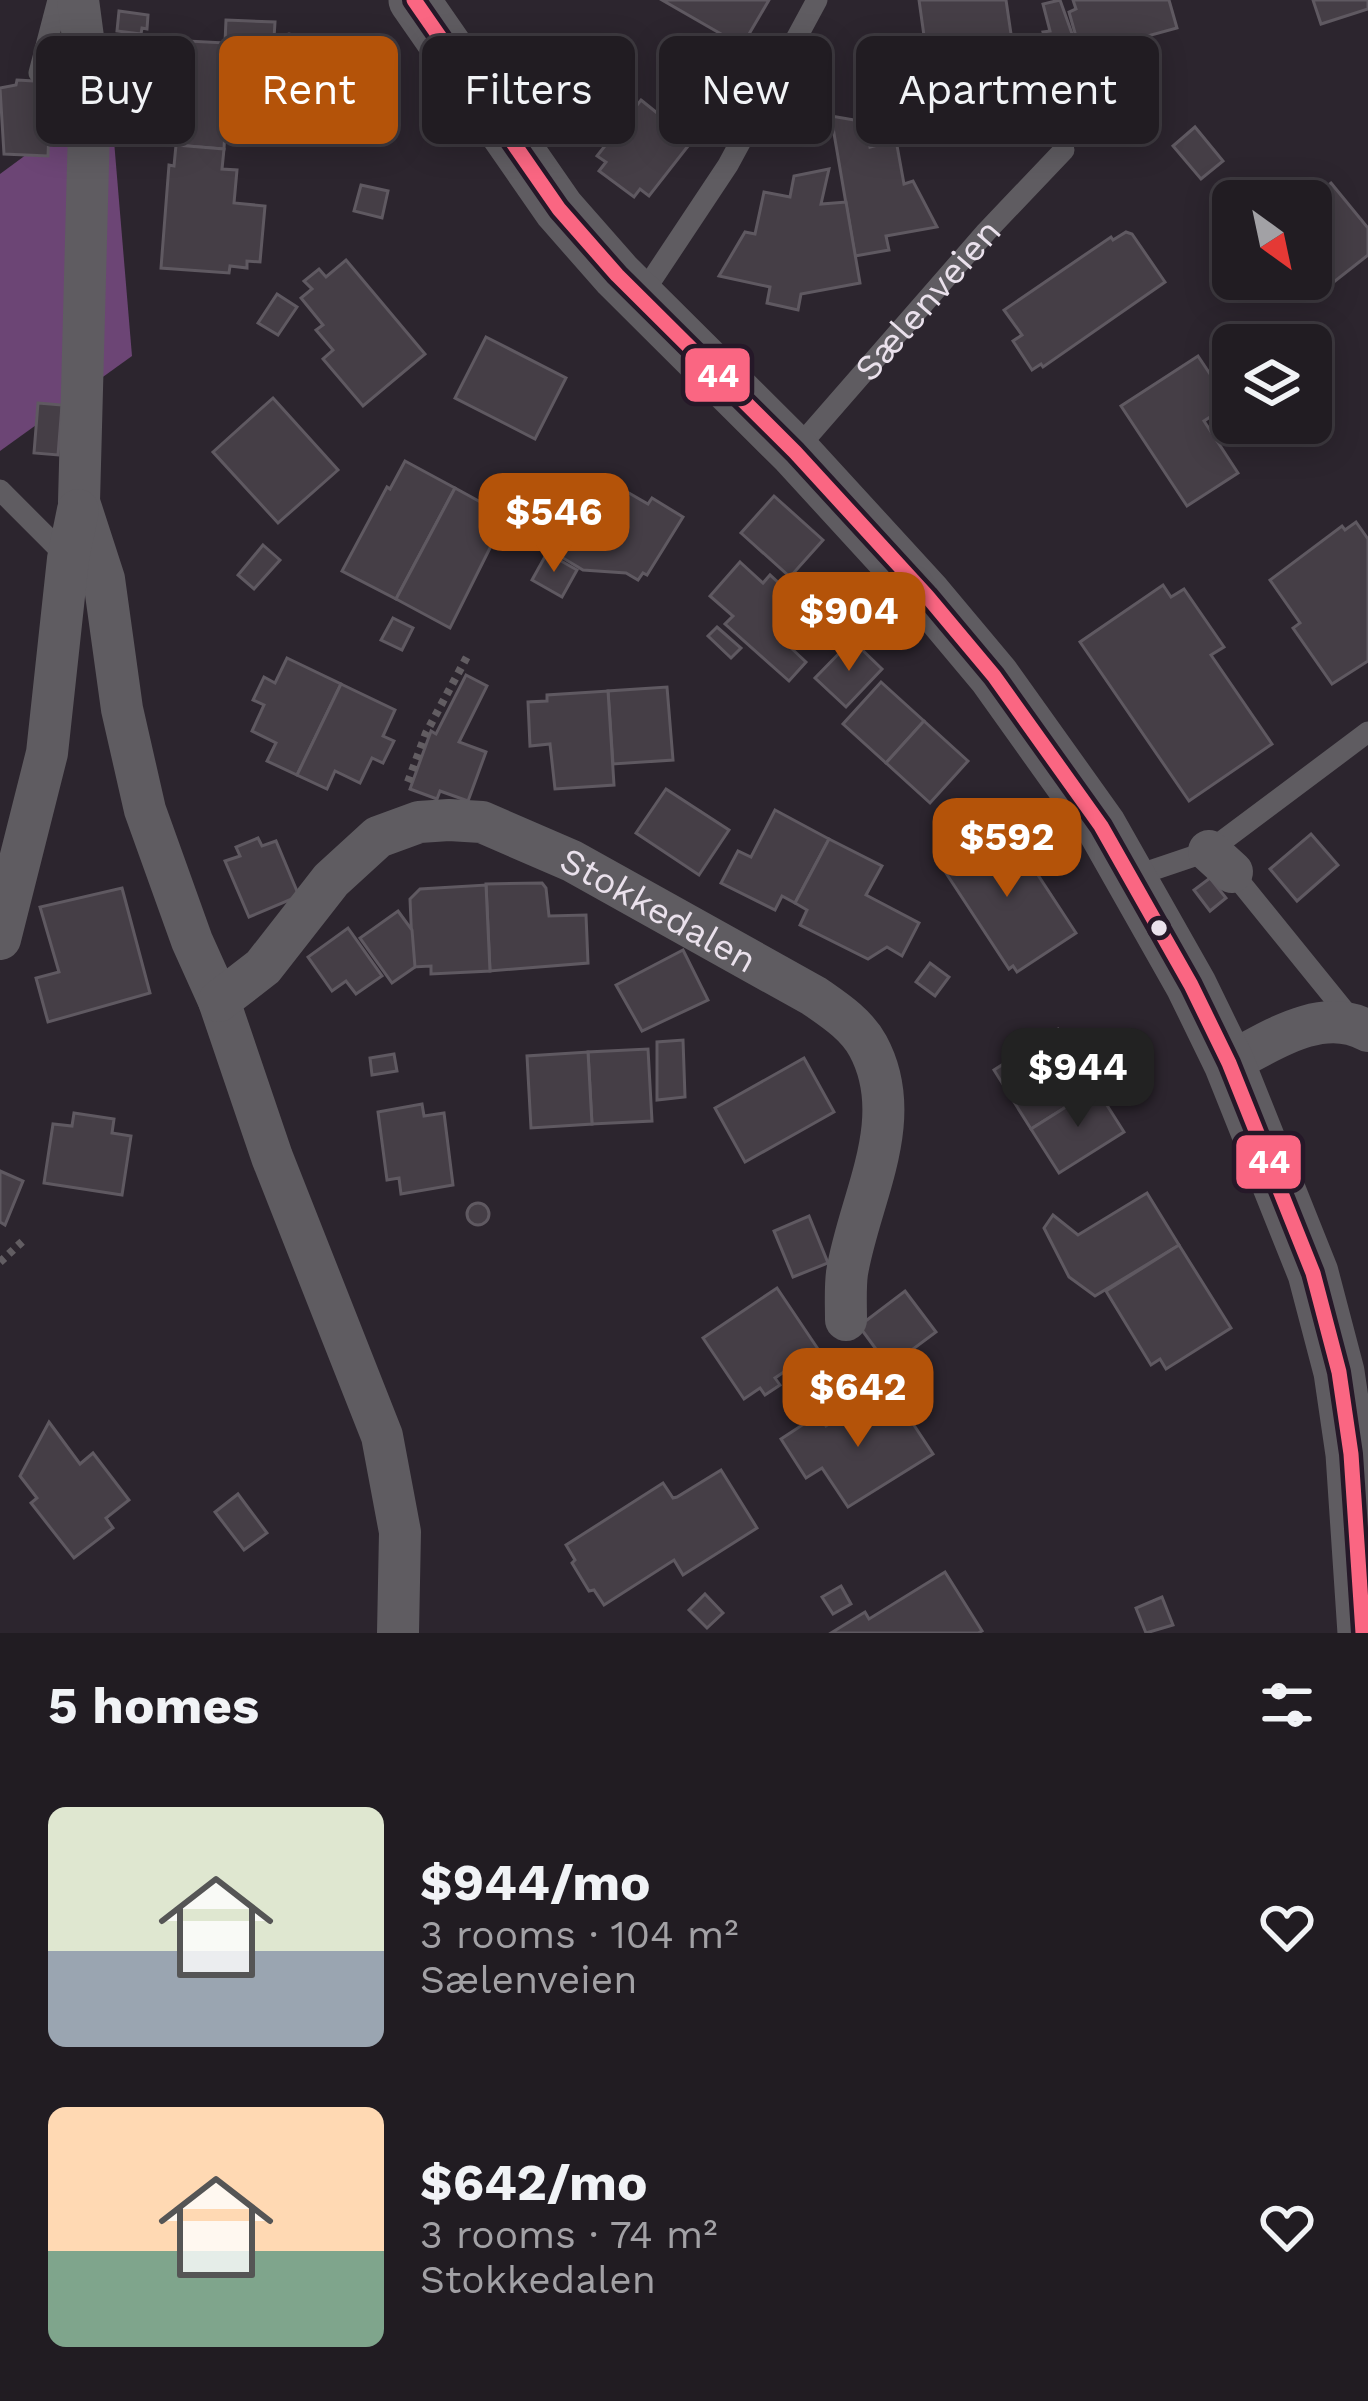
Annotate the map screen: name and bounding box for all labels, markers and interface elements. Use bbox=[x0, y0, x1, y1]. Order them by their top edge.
chip: Buy bbox=[36, 36, 195, 144]
chip: Rent bbox=[219, 36, 398, 144]
chip: Filters bbox=[422, 36, 635, 144]
chip: New bbox=[659, 36, 832, 144]
chip: Apartment bbox=[856, 36, 1159, 144]
north arrow bbox=[1212, 180, 1332, 300]
map controls bbox=[1212, 180, 1332, 444]
street label: Sælenveien bbox=[846, 211, 1010, 390]
button: layers bbox=[1212, 324, 1332, 444]
line badge: 44 bbox=[683, 346, 752, 404]
text: 44 bbox=[697, 356, 739, 395]
pin: $546 bbox=[483, 473, 625, 575]
text: $546 bbox=[506, 489, 602, 534]
pin: $904 bbox=[778, 572, 920, 674]
text: $904 bbox=[799, 588, 899, 633]
pin: $592 bbox=[936, 798, 1078, 900]
text: $592 bbox=[959, 814, 1055, 859]
street label: Stokkedalen bbox=[553, 839, 764, 982]
unlabelled marker bbox=[1148, 917, 1170, 939]
pin: $944 bbox=[1007, 1028, 1149, 1130]
text: $944 bbox=[1028, 1044, 1128, 1089]
line badge: 44 bbox=[1234, 1133, 1303, 1191]
text: 44 bbox=[1248, 1142, 1290, 1181]
pin: $642 bbox=[787, 1348, 929, 1450]
text: $642 bbox=[810, 1364, 907, 1409]
icon: filters bbox=[1254, 1672, 1320, 1738]
text: 5 homes bbox=[48, 1676, 259, 1735]
text: $944/mo bbox=[420, 1853, 651, 1912]
icon: home bbox=[144, 1855, 288, 1999]
icon: heart bbox=[1254, 1894, 1320, 1960]
text: 3 rooms · 104 m² bbox=[420, 1912, 738, 1957]
text: Sælenveien bbox=[420, 1957, 637, 2002]
text: $642/mo bbox=[420, 2153, 648, 2212]
icon: home bbox=[144, 2155, 288, 2299]
icon: heart bbox=[1254, 2194, 1320, 2260]
text: 3 rooms · 74 m² bbox=[420, 2212, 718, 2257]
text: Stokkedalen bbox=[420, 2257, 656, 2302]

